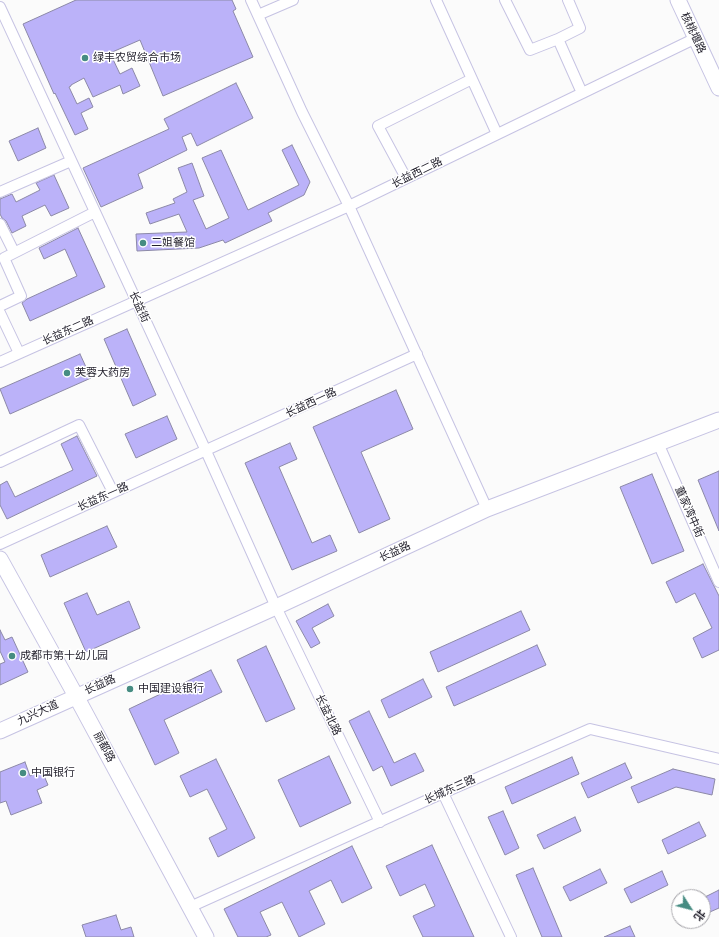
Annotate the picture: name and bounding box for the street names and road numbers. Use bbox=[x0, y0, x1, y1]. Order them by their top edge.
street label: 核桃堰路 bbox=[678, 10, 708, 56]
street label: 长益西二路 bbox=[389, 155, 445, 191]
street label: 长益街 bbox=[126, 289, 152, 325]
street label: 长益东二路 bbox=[40, 314, 96, 348]
street label: 长益西一路 bbox=[283, 385, 339, 421]
street label: 长益东一路 bbox=[75, 480, 131, 514]
street label: 董家湾中街 bbox=[672, 484, 706, 540]
street label: 长益路 bbox=[377, 539, 413, 565]
street label: 长益路 bbox=[82, 672, 118, 698]
street label: 长益北路 bbox=[312, 692, 344, 738]
street label: 九兴大道 bbox=[15, 698, 61, 728]
street label: 丽都路 bbox=[90, 729, 118, 765]
street label: 长城东三路 bbox=[422, 773, 478, 807]

